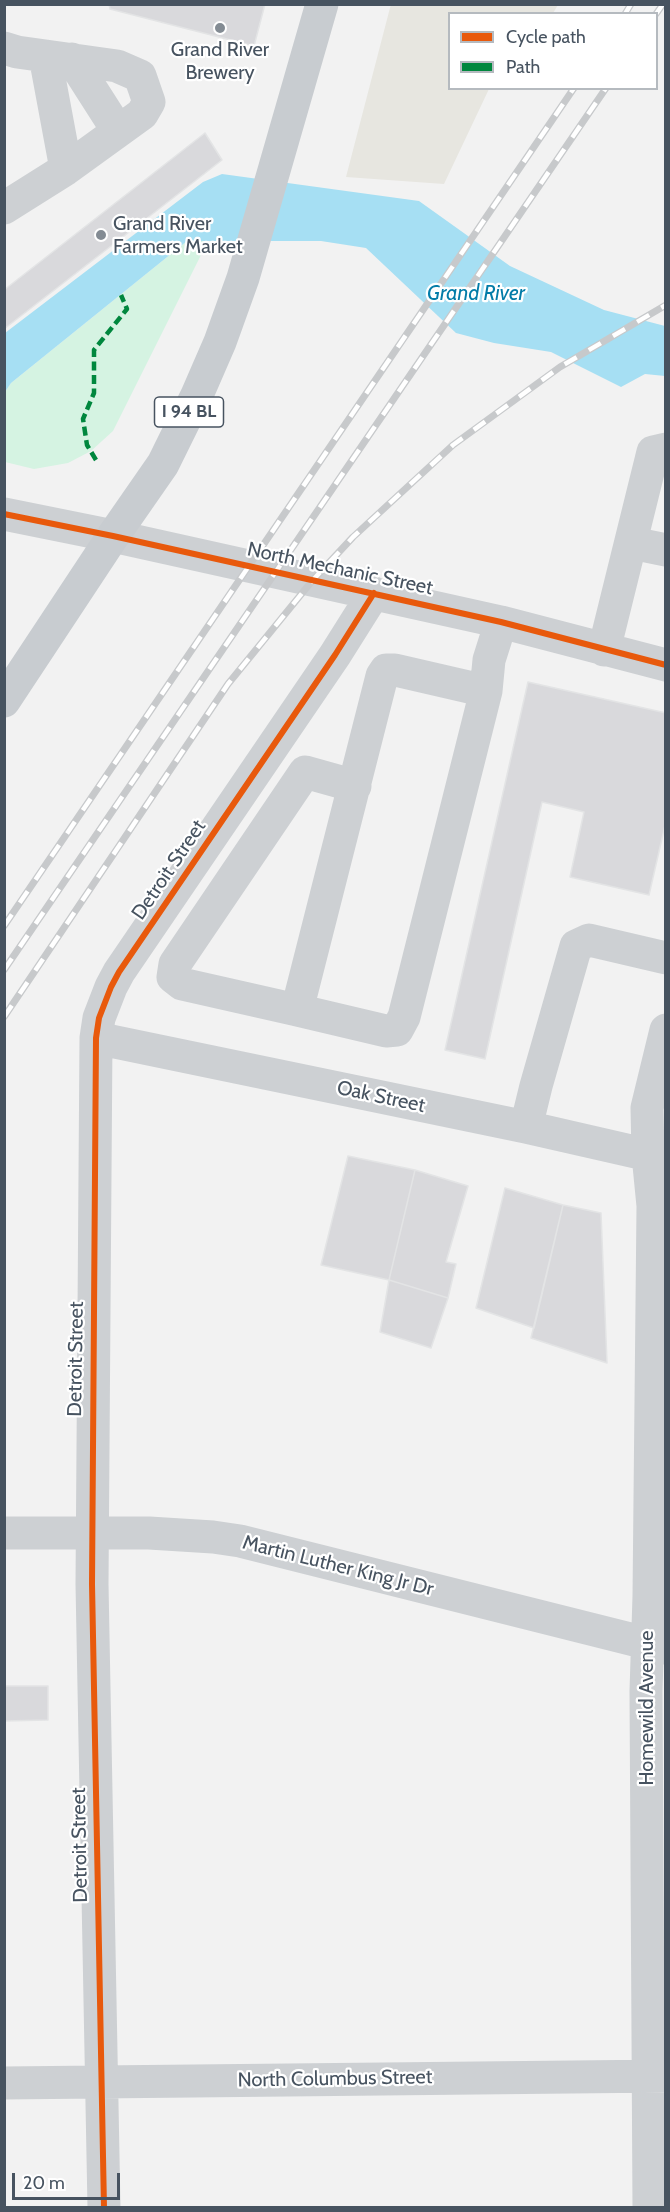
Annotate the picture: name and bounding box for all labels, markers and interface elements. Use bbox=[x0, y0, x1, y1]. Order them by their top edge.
legend bbox=[448, 12, 658, 90]
marker: Grand River Brewery bbox=[213, 21, 227, 35]
text: Cycle path bbox=[506, 26, 586, 48]
place label: Grand River Brewery bbox=[171, 38, 269, 85]
text: Path bbox=[506, 56, 540, 78]
place label: Grand River Farmers Market bbox=[113, 212, 243, 259]
marker: Grand River Farmers Market bbox=[94, 228, 108, 242]
water label: Grand River bbox=[427, 281, 525, 307]
road number: I 94 BL bbox=[154, 397, 224, 427]
street label: North Mechanic Street bbox=[245, 538, 435, 600]
street label: Detroit Street bbox=[127, 815, 211, 925]
street label: Oak Street bbox=[335, 1076, 427, 1118]
street label: Detroit Street bbox=[63, 1301, 89, 1417]
street label: Martin Luther King Jr Dr bbox=[240, 1531, 436, 1601]
street label: Homewild Avenue bbox=[635, 1631, 659, 1785]
street label: Detroit Street bbox=[67, 1787, 93, 1903]
street label: North Columbus Street bbox=[237, 2065, 433, 2093]
scale bar bbox=[15, 2161, 123, 2199]
text: 20 m bbox=[23, 2172, 65, 2194]

